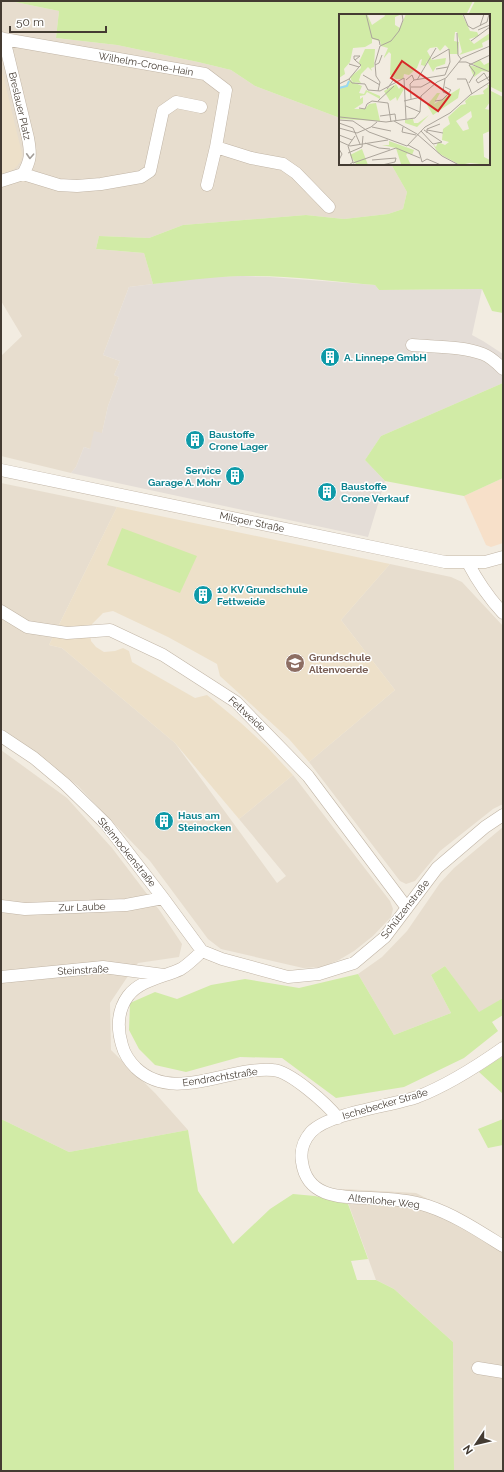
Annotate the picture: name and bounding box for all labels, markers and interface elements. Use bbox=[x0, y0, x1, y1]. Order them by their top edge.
scale bar bbox=[10, 8, 106, 34]
inset map bbox=[339, 14, 490, 165]
text: 50 m bbox=[16, 15, 44, 29]
street label: Wilhelm-Crone-Hain bbox=[98, 50, 194, 78]
street label: Breslauer Platz bbox=[7, 71, 33, 141]
one-way arrow bbox=[25, 153, 34, 159]
building icon: A. Linnepe GmbH bbox=[319, 346, 341, 368]
place label: A. Linnepe GmbH bbox=[344, 352, 427, 363]
building icon: Baustoffe Crone Lager bbox=[184, 429, 206, 451]
place label: Baustoffe Crone Lager bbox=[209, 429, 268, 452]
place label: Service Garage A. Mohr bbox=[148, 465, 221, 488]
building icon: Service Garage A. Mohr bbox=[224, 465, 246, 487]
building icon: Baustoffe Crone Verkauf bbox=[316, 481, 338, 503]
place label: Baustoffe Crone Verkauf bbox=[341, 481, 409, 504]
street label: Milsper Straße bbox=[219, 510, 286, 534]
building icon: 10 KV Grundschule Fettweide bbox=[192, 584, 214, 606]
place label: 10 KV Grundschule Fettweide bbox=[217, 584, 308, 607]
school or university icon: Grundschule Altenvoerde bbox=[284, 652, 306, 674]
place label: Grundschule Altenvoerde bbox=[309, 652, 371, 675]
street label: Fettweide bbox=[226, 694, 268, 734]
building icon: Haus am Steinocken bbox=[153, 810, 175, 832]
place label: Haus am Steinocken bbox=[178, 810, 231, 833]
street label: Steinnockenstraße bbox=[96, 815, 158, 889]
street label: Schützenstraße bbox=[379, 877, 431, 941]
street label: Zur Laube bbox=[58, 901, 106, 913]
street label: Steinstraße bbox=[57, 963, 109, 977]
street label: Eendrachtstraße bbox=[182, 1066, 258, 1088]
street label: Ischebecker Straße bbox=[341, 1087, 429, 1121]
street label: Altenloher Weg bbox=[348, 1192, 420, 1210]
north arrow bbox=[456, 1424, 496, 1464]
text: N bbox=[460, 1442, 476, 1457]

